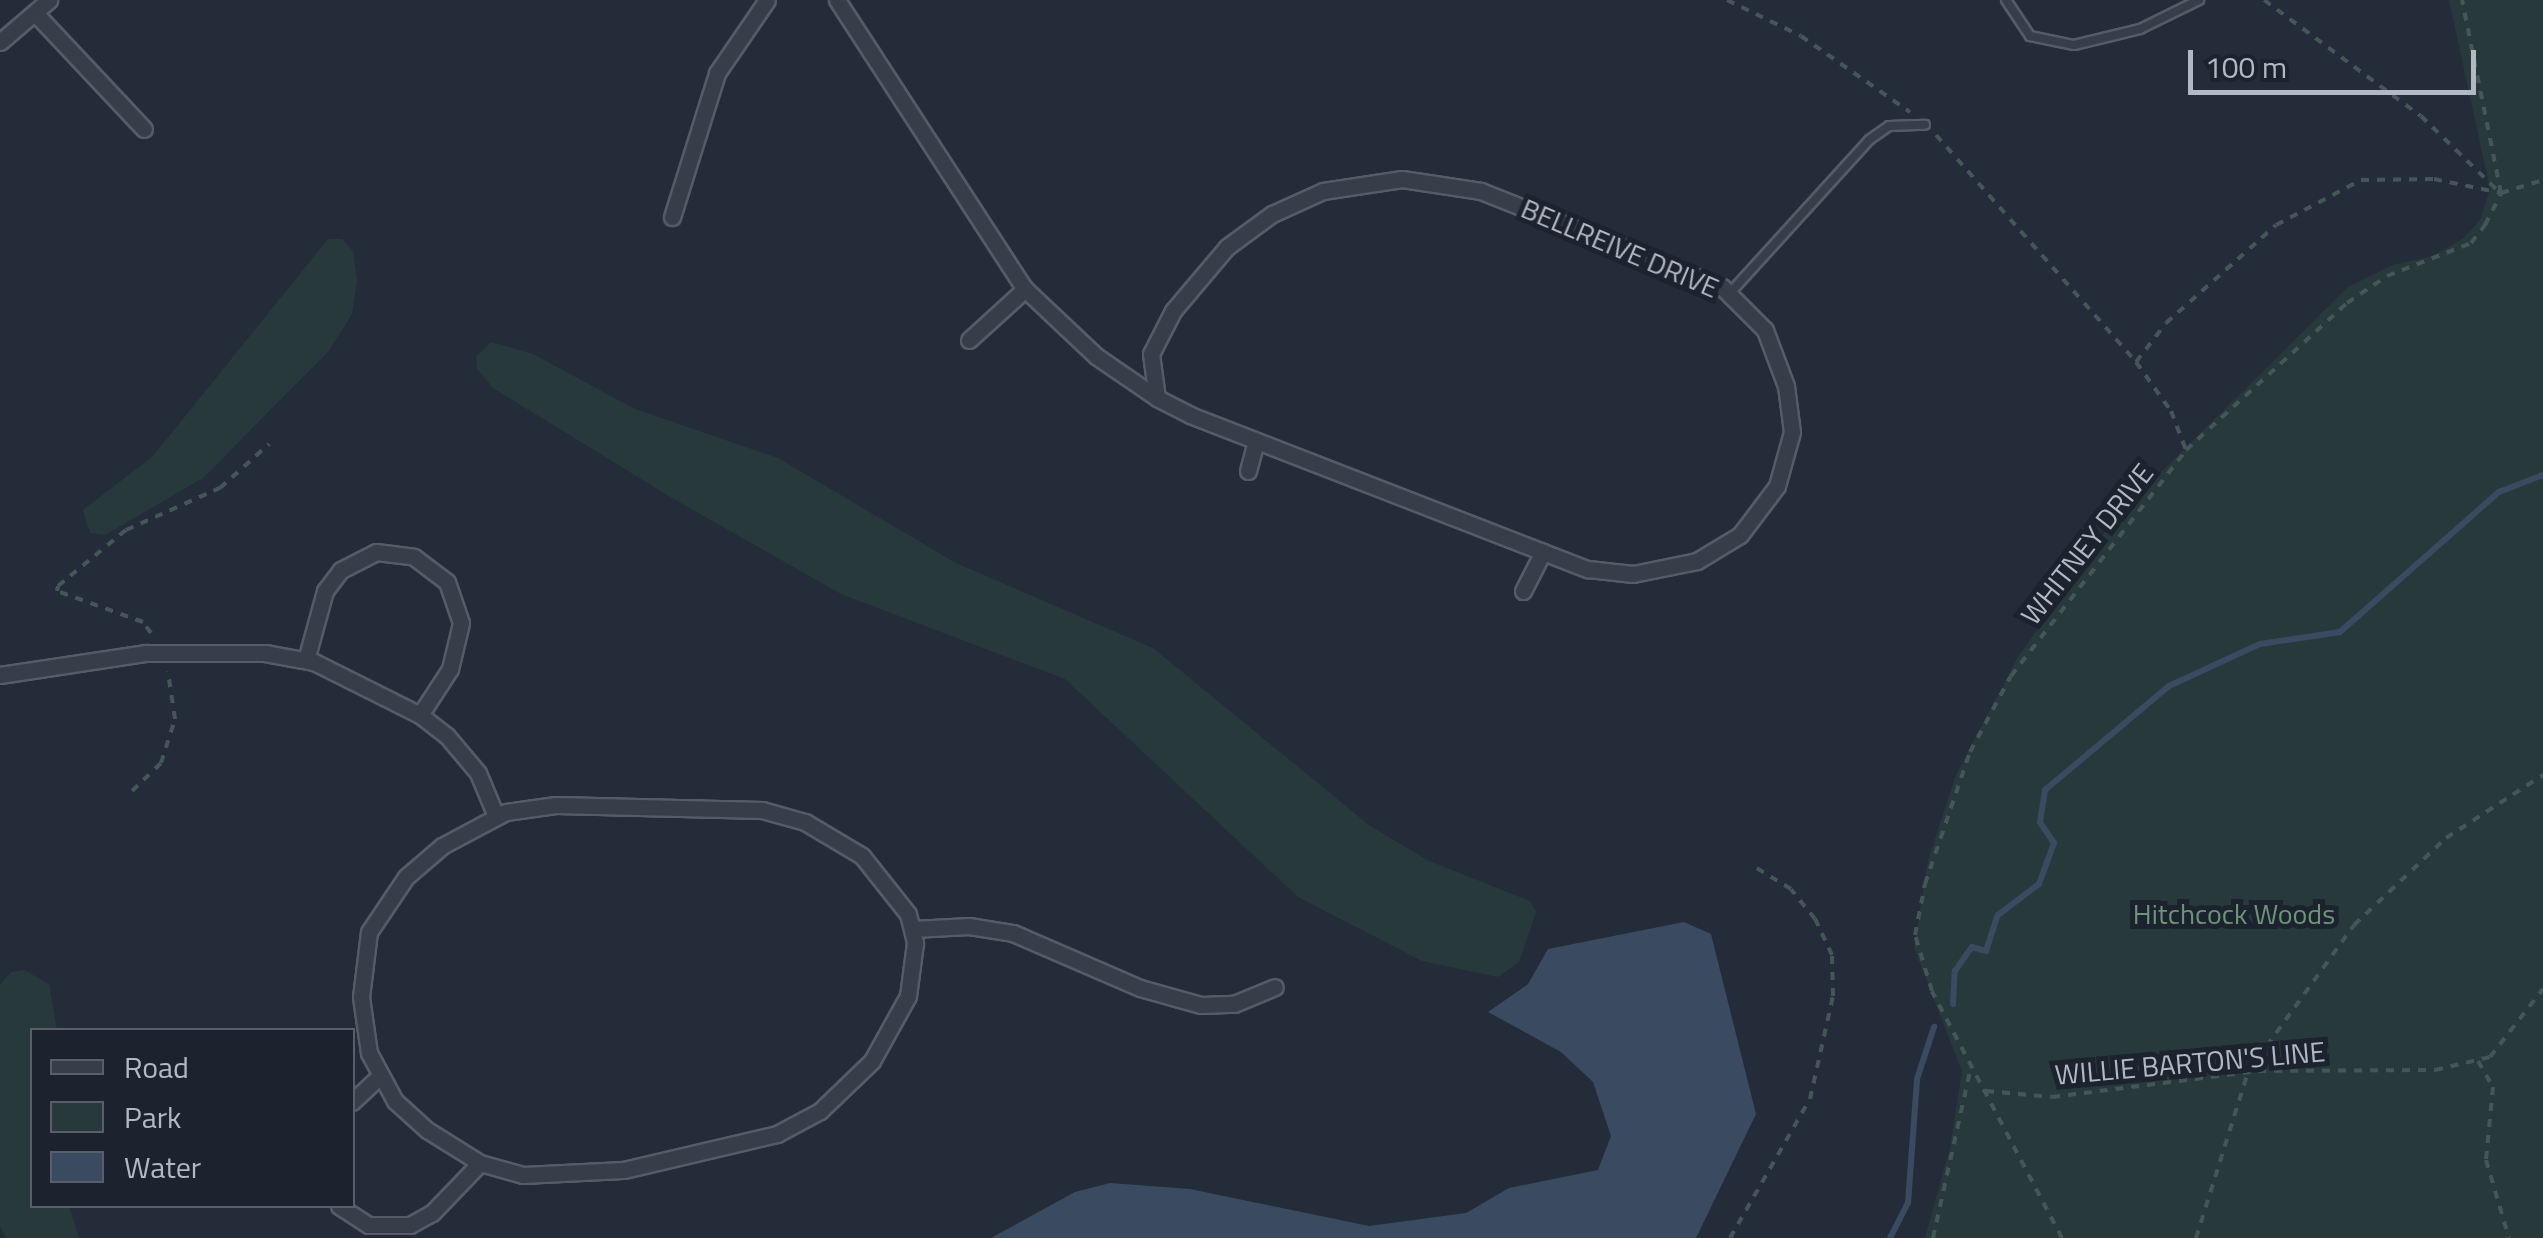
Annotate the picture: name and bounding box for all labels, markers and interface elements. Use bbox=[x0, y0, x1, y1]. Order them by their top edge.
scale bar bbox=[2193, 30, 2480, 92]
text: 100 m bbox=[2205, 44, 2287, 90]
street label: BELLREIVE DRIVE bbox=[1516, 191, 1724, 305]
street label: WHITNEY DRIVE bbox=[2014, 457, 2160, 631]
park label: Hitchcock Woods bbox=[2133, 897, 2335, 931]
legend bbox=[30, 1028, 355, 1208]
street label: WILLIE BARTON'S LINE bbox=[2053, 1034, 2327, 1092]
text: Road bbox=[124, 1044, 189, 1090]
text: Park bbox=[124, 1094, 181, 1140]
text: Water bbox=[124, 1144, 201, 1190]

